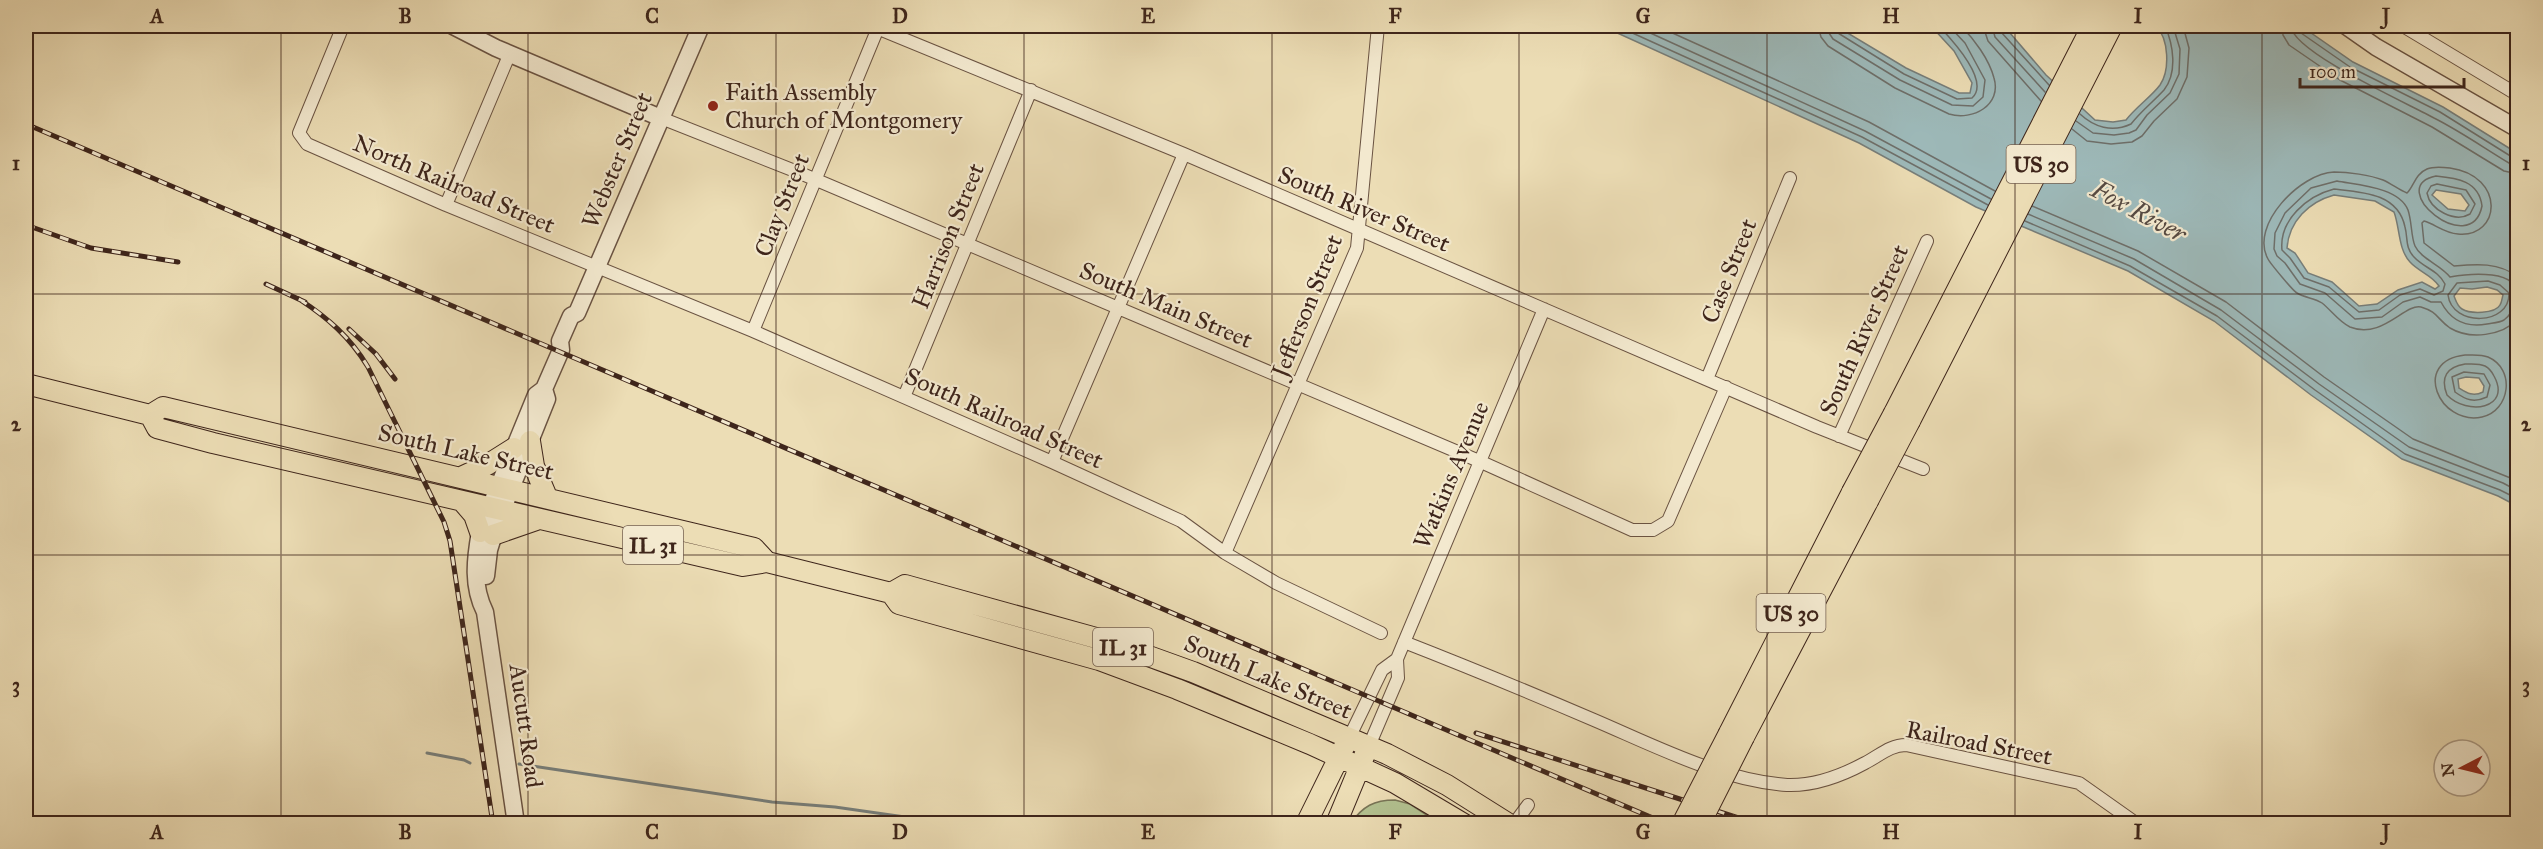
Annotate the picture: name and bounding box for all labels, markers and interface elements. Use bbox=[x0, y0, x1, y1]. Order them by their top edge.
text: A bbox=[148, 4, 164, 28]
text: B bbox=[398, 4, 412, 28]
text: C bbox=[645, 4, 659, 28]
text: D bbox=[892, 4, 908, 28]
text: E bbox=[1141, 4, 1156, 28]
text: F bbox=[1388, 4, 1402, 28]
text: G bbox=[1636, 4, 1651, 28]
text: H bbox=[1882, 4, 1900, 28]
text: I bbox=[2134, 4, 2143, 28]
text: J bbox=[2379, 4, 2391, 30]
scale bar bbox=[2300, 51, 2464, 89]
text: 100 m bbox=[2309, 61, 2356, 83]
place label: Faith Assembly Church of Montgomery bbox=[725, 77, 963, 135]
street label: Webster Street bbox=[575, 87, 659, 232]
marker: Faith Assembly Church of Montgomery bbox=[706, 99, 720, 113]
street label: North Railroad Street bbox=[349, 128, 560, 240]
road number: US 30 bbox=[2006, 145, 2076, 183]
street label: Clay Street bbox=[748, 149, 816, 261]
text: 1 bbox=[12, 151, 20, 175]
text: 1 bbox=[2522, 151, 2530, 175]
street label: Harrison Street bbox=[905, 158, 991, 313]
street label: South River Street bbox=[1273, 159, 1455, 259]
water label: Fox River bbox=[2085, 172, 2193, 250]
street label: Case Street bbox=[1694, 214, 1764, 328]
street label: Jefferson Street bbox=[1264, 230, 1349, 385]
street label: South River Street bbox=[1813, 239, 1915, 420]
street label: South Main Street bbox=[1075, 255, 1258, 355]
street label: South Railroad Street bbox=[900, 361, 1108, 475]
street label: Watkins Avenue bbox=[1407, 397, 1495, 553]
text: 2 bbox=[11, 412, 22, 436]
text: 2 bbox=[2521, 412, 2532, 436]
street label: South Lake Street bbox=[375, 417, 557, 487]
road number: IL 31 bbox=[623, 526, 683, 564]
road number: US 30 bbox=[1756, 594, 1826, 632]
road number: IL 31 bbox=[1093, 628, 1153, 666]
street label: South Lake Street bbox=[1180, 628, 1357, 726]
street label: Aucutt Road bbox=[502, 661, 550, 790]
text: 3 bbox=[12, 673, 20, 698]
text: 3 bbox=[2522, 673, 2530, 698]
street label: Railroad Street bbox=[1903, 714, 2055, 772]
north arrow bbox=[2432, 738, 2492, 798]
text: N bbox=[2437, 761, 2458, 778]
text: A bbox=[148, 820, 164, 844]
text: B bbox=[398, 820, 412, 844]
text: C bbox=[645, 820, 659, 844]
text: D bbox=[892, 820, 908, 844]
text: E bbox=[1141, 820, 1156, 844]
text: F bbox=[1388, 820, 1402, 844]
text: G bbox=[1636, 820, 1651, 844]
text: H bbox=[1882, 820, 1900, 844]
text: I bbox=[2134, 820, 2143, 844]
text: J bbox=[2379, 820, 2391, 846]

